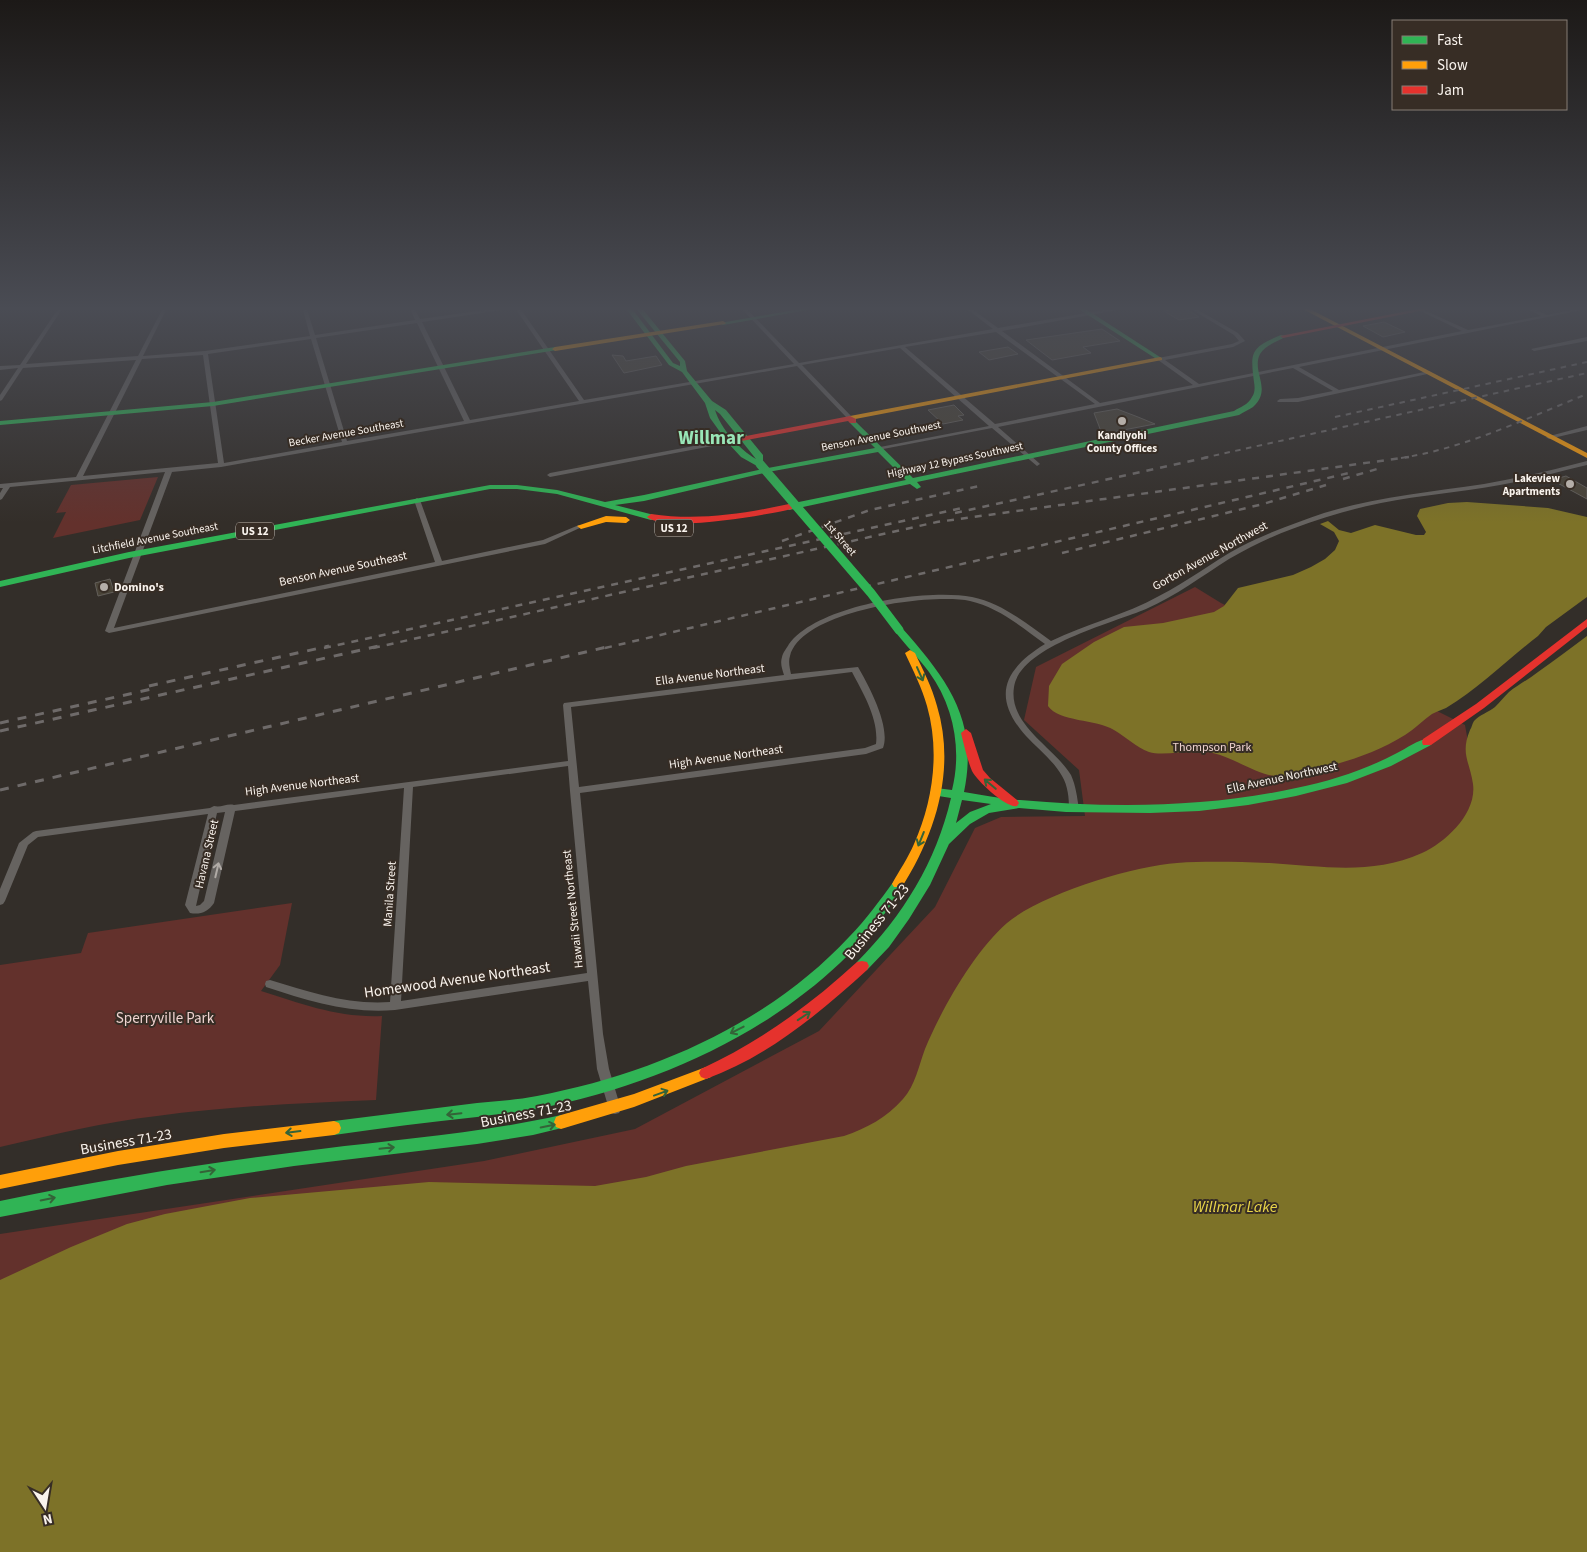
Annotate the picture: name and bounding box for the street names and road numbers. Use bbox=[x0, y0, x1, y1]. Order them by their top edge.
street label: Becker Avenue Southeast bbox=[287, 415, 405, 450]
street label: Benson Avenue Southwest bbox=[820, 417, 942, 455]
street label: Highway 12 Bypass Southwest bbox=[886, 438, 1025, 482]
street label: 1st Street bbox=[820, 517, 860, 559]
street label: Gorton Avenue Northwest bbox=[1149, 517, 1271, 595]
street label: Litchfield Avenue Southeast bbox=[91, 518, 219, 558]
road number: US 12 bbox=[655, 520, 693, 536]
road number: US 12 bbox=[236, 522, 274, 540]
street label: Benson Avenue Southeast bbox=[278, 547, 408, 591]
street label: Ella Avenue Northeast bbox=[654, 660, 766, 690]
street label: High Avenue Northeast bbox=[668, 741, 784, 773]
street label: Ella Avenue Northwest bbox=[1225, 758, 1339, 798]
street label: High Avenue Northeast bbox=[244, 770, 360, 800]
street label: Havana Street bbox=[191, 818, 223, 890]
street label: Hawaii Street Northeast bbox=[558, 849, 588, 969]
street label: Manila Street bbox=[379, 861, 401, 927]
street label: Business 71-23 bbox=[840, 879, 914, 965]
street label: Homewood Avenue Northeast bbox=[363, 957, 551, 1003]
street label: Business 71-23 bbox=[479, 1095, 573, 1133]
street label: Business 71-23 bbox=[79, 1124, 173, 1160]

